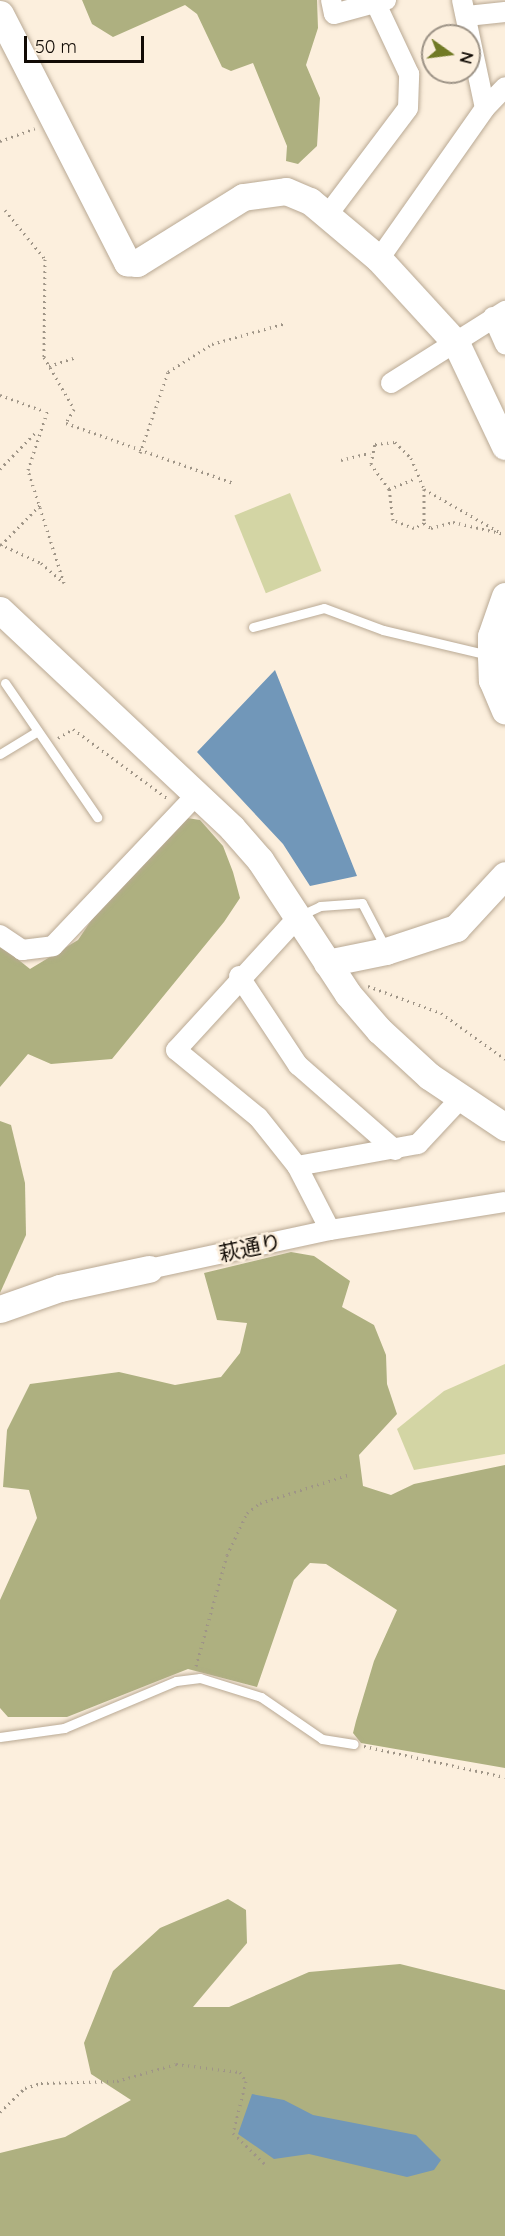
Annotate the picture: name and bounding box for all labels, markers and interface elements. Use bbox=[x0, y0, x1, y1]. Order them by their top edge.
scale bar bbox=[27, 24, 147, 62]
north arrow bbox=[421, 24, 481, 84]
text: 50 m bbox=[35, 35, 77, 58]
text: N bbox=[455, 50, 478, 66]
street label: 萩通り bbox=[217, 1228, 283, 1266]

